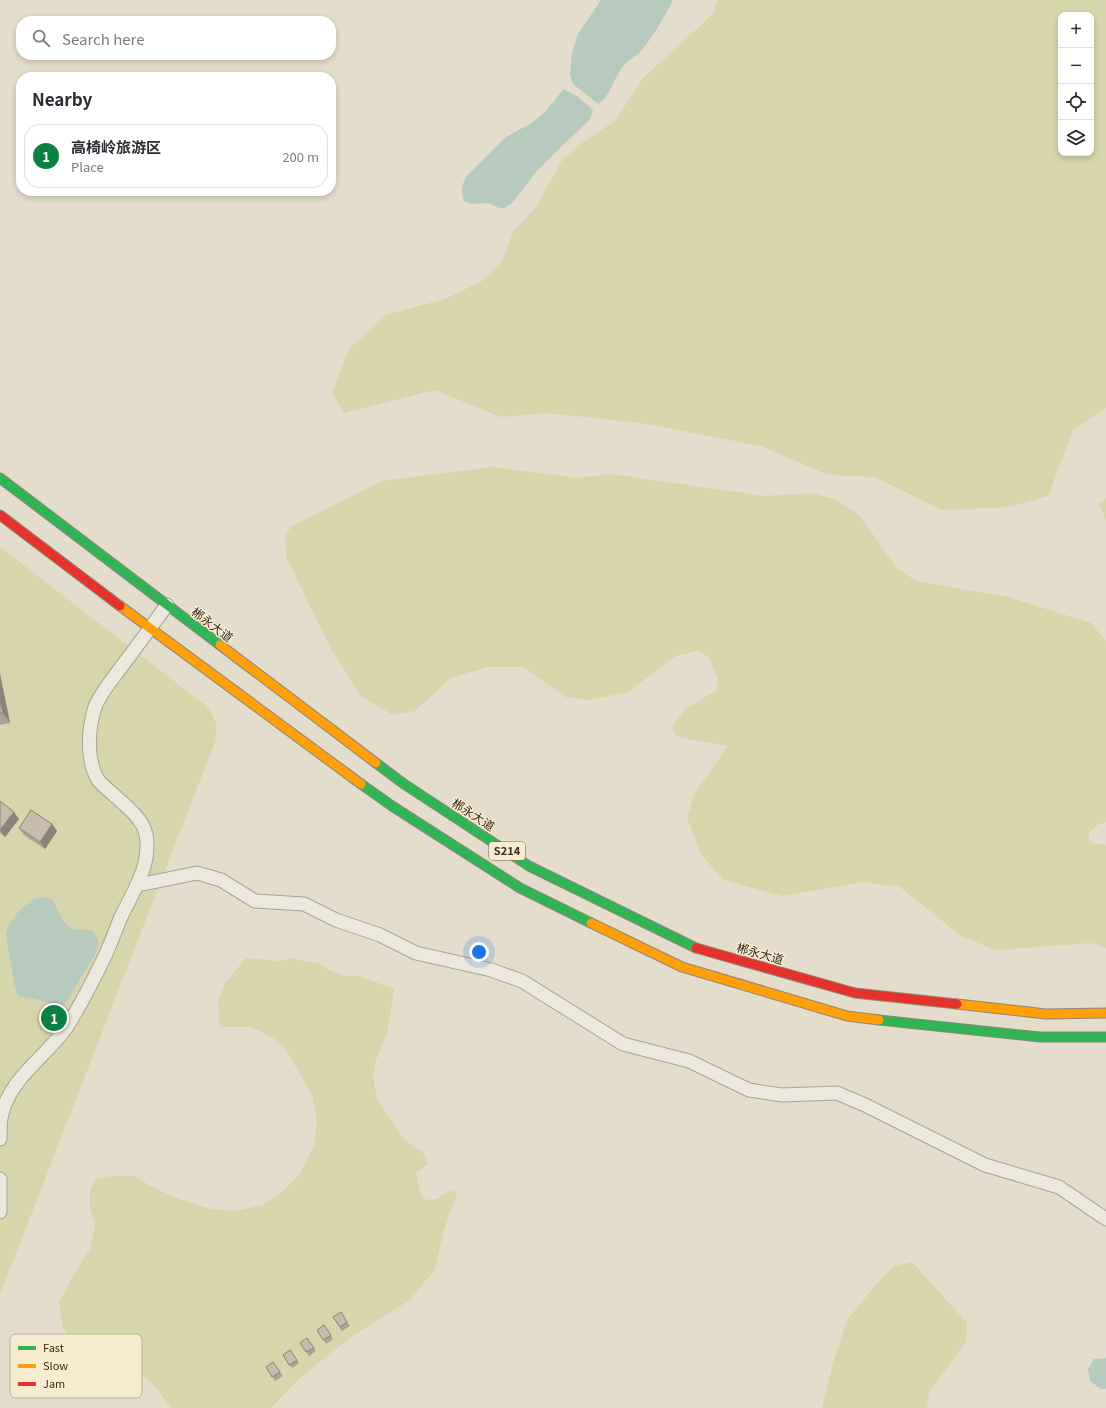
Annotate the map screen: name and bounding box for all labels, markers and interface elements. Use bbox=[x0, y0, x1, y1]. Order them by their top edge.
map controls bbox=[1058, 12, 1094, 156]
button: + bbox=[1058, 12, 1094, 48]
search box bbox=[16, 16, 336, 60]
icon: search bbox=[30, 27, 52, 49]
text: Search here bbox=[62, 28, 144, 49]
button: − bbox=[1058, 48, 1094, 84]
button: locate bbox=[1058, 84, 1094, 120]
text: Nearby bbox=[32, 86, 92, 111]
button: layers bbox=[1058, 120, 1094, 156]
text: 高椅岭旅游区 bbox=[71, 136, 161, 157]
text: 1 bbox=[42, 147, 50, 166]
text: 200 m bbox=[282, 147, 319, 166]
text: Place bbox=[71, 157, 104, 176]
street label: 郴永大道 bbox=[189, 603, 237, 645]
street label: 郴永大道 bbox=[449, 794, 499, 834]
road number: S214 bbox=[489, 842, 525, 860]
street label: 郴永大道 bbox=[735, 938, 786, 967]
your location bbox=[469, 942, 489, 962]
pin: 1 bbox=[41, 1003, 67, 1033]
legend bbox=[10, 1334, 142, 1398]
text: Fast bbox=[43, 1339, 64, 1355]
text: Slow bbox=[43, 1357, 68, 1373]
text: Jam bbox=[43, 1375, 65, 1391]

